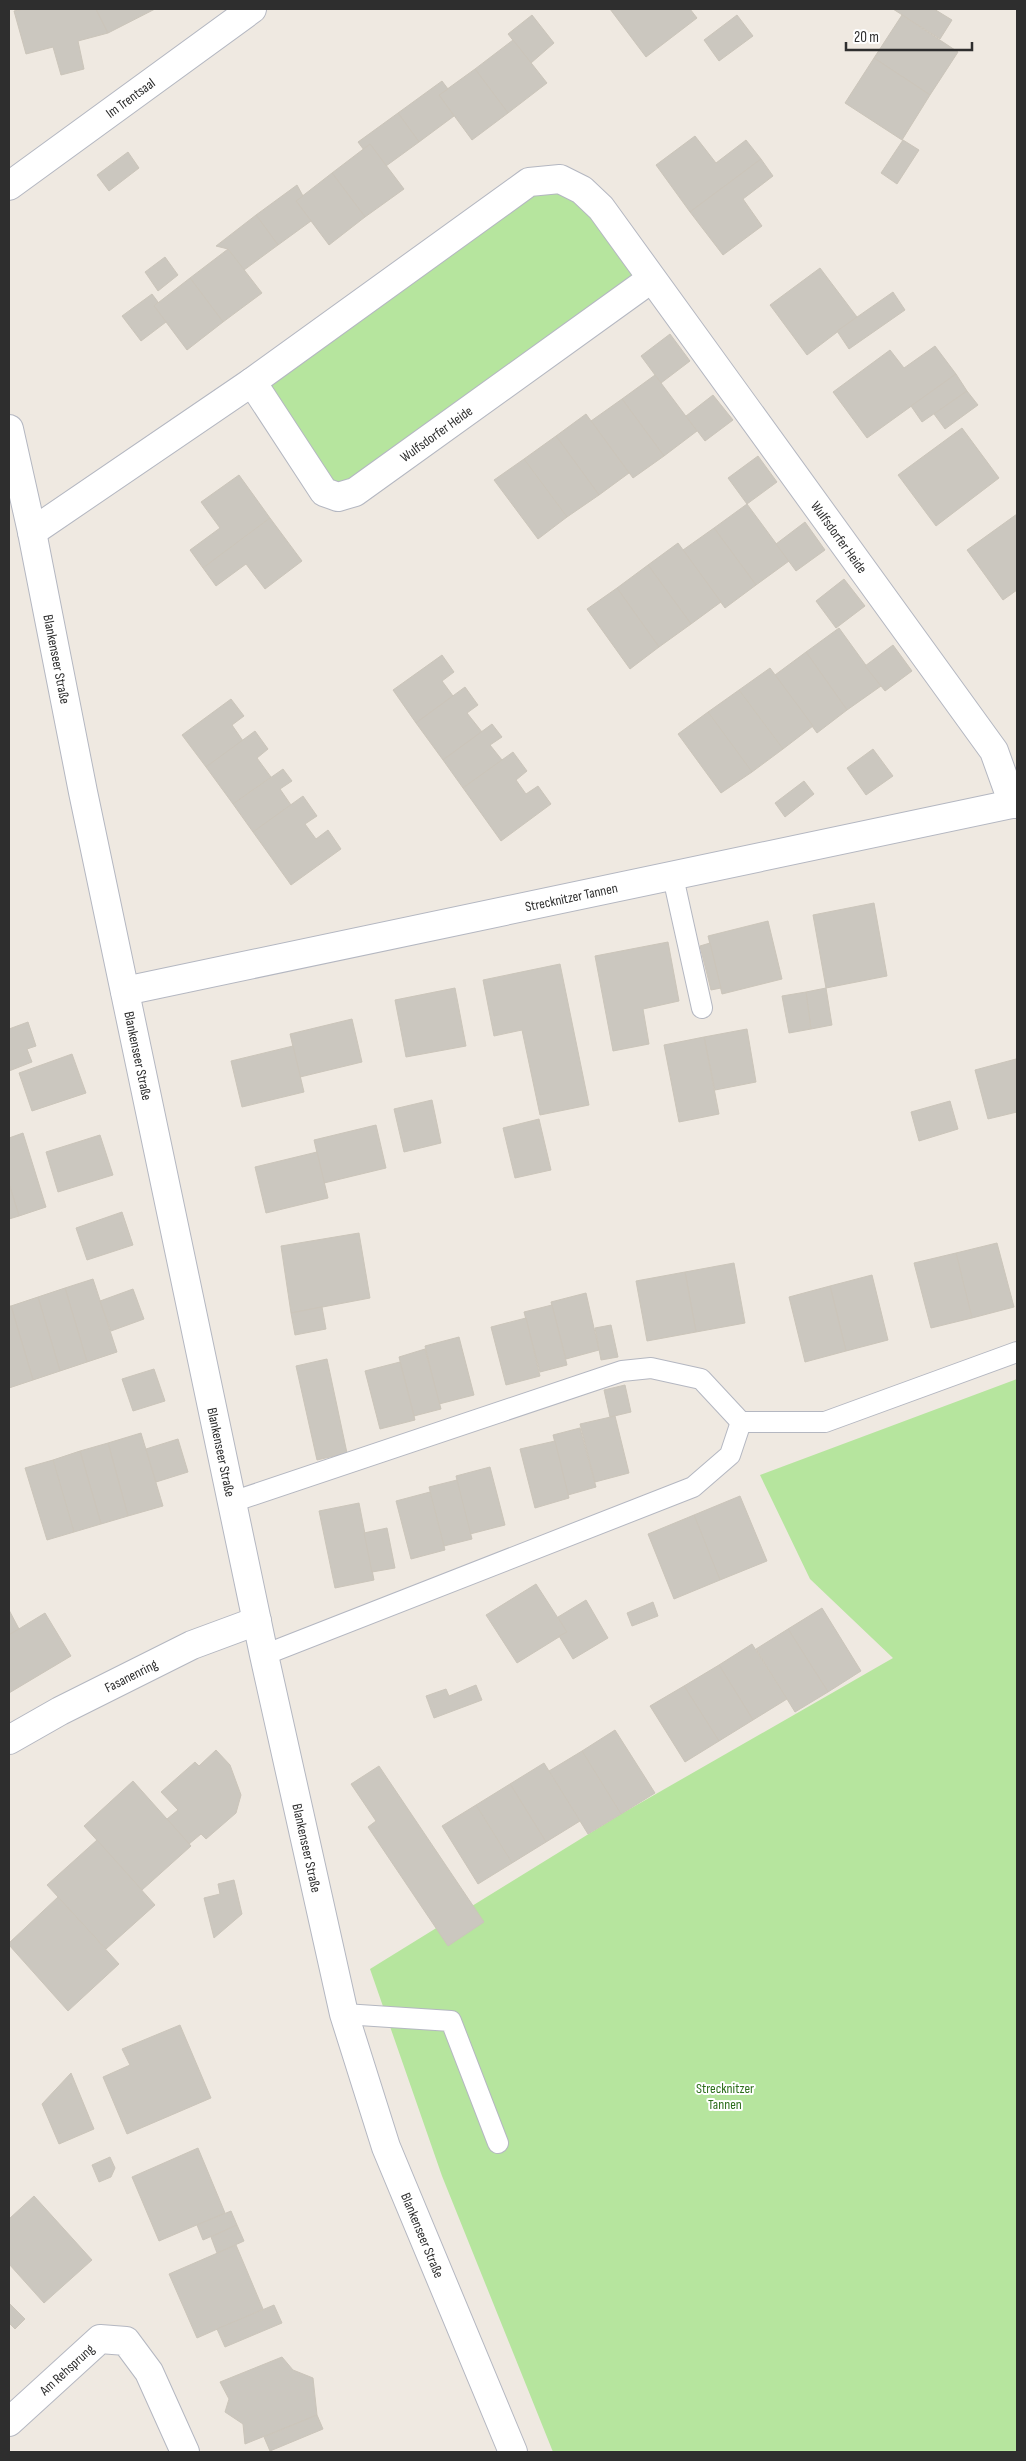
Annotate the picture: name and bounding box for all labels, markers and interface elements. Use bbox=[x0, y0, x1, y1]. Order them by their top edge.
scale bar bbox=[846, 20, 972, 52]
text: 20 m bbox=[854, 28, 879, 47]
street label: Im Trentsaal bbox=[102, 74, 158, 121]
street label: Wulfsdorfer Heide bbox=[397, 402, 476, 465]
street label: Wulfsdorfer Heide bbox=[807, 498, 871, 576]
street label: Blankenseer Straße bbox=[40, 613, 74, 705]
street label: Strecknitzer Tannen bbox=[523, 879, 619, 915]
street label: Blankenseer Straße bbox=[121, 1010, 156, 1102]
street label: Blankenseer Straße bbox=[204, 1406, 239, 1498]
street label: Fasanenring bbox=[102, 1655, 160, 1696]
street label: Blankenseer Straße bbox=[289, 1802, 325, 1894]
park label: Strecknitzer Tannen bbox=[696, 2080, 754, 2113]
street label: Blankenseer Straße bbox=[397, 2190, 448, 2280]
street label: Am Rehsprung bbox=[35, 2340, 98, 2399]

